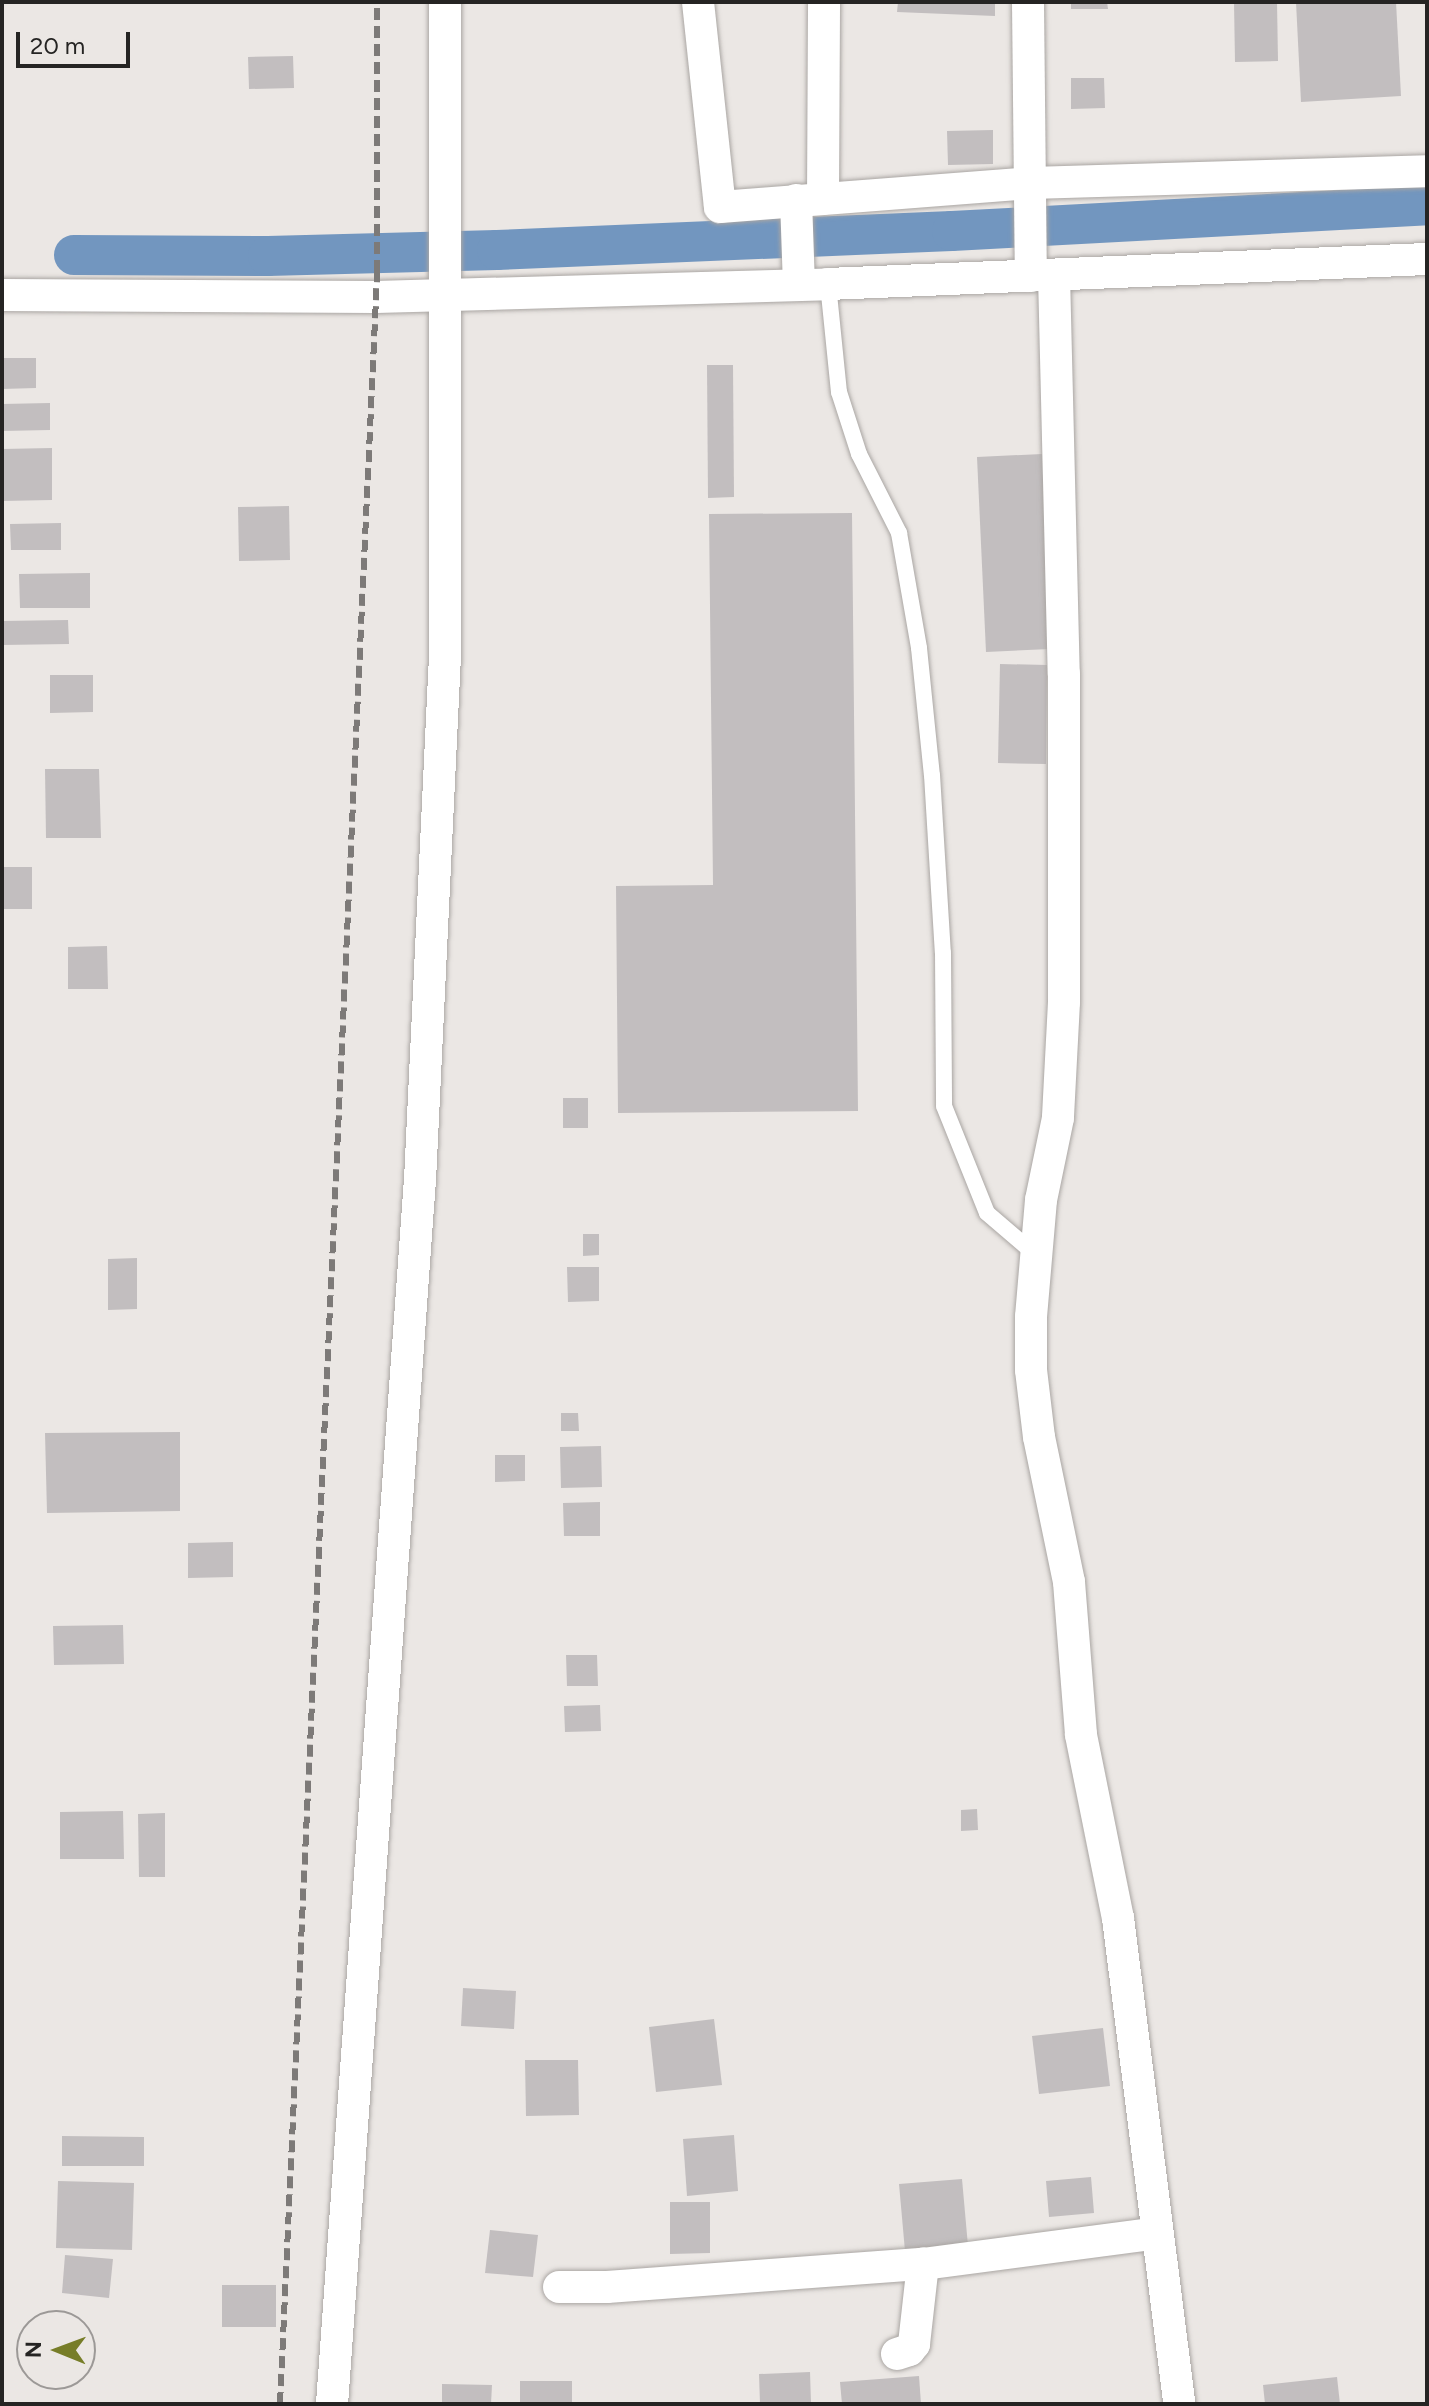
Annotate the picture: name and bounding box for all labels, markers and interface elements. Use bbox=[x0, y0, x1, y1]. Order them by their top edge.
scale bar bbox=[20, 16, 134, 66]
text: 20 m bbox=[30, 31, 85, 60]
north arrow bbox=[16, 2310, 96, 2390]
text: N bbox=[20, 2341, 47, 2358]

